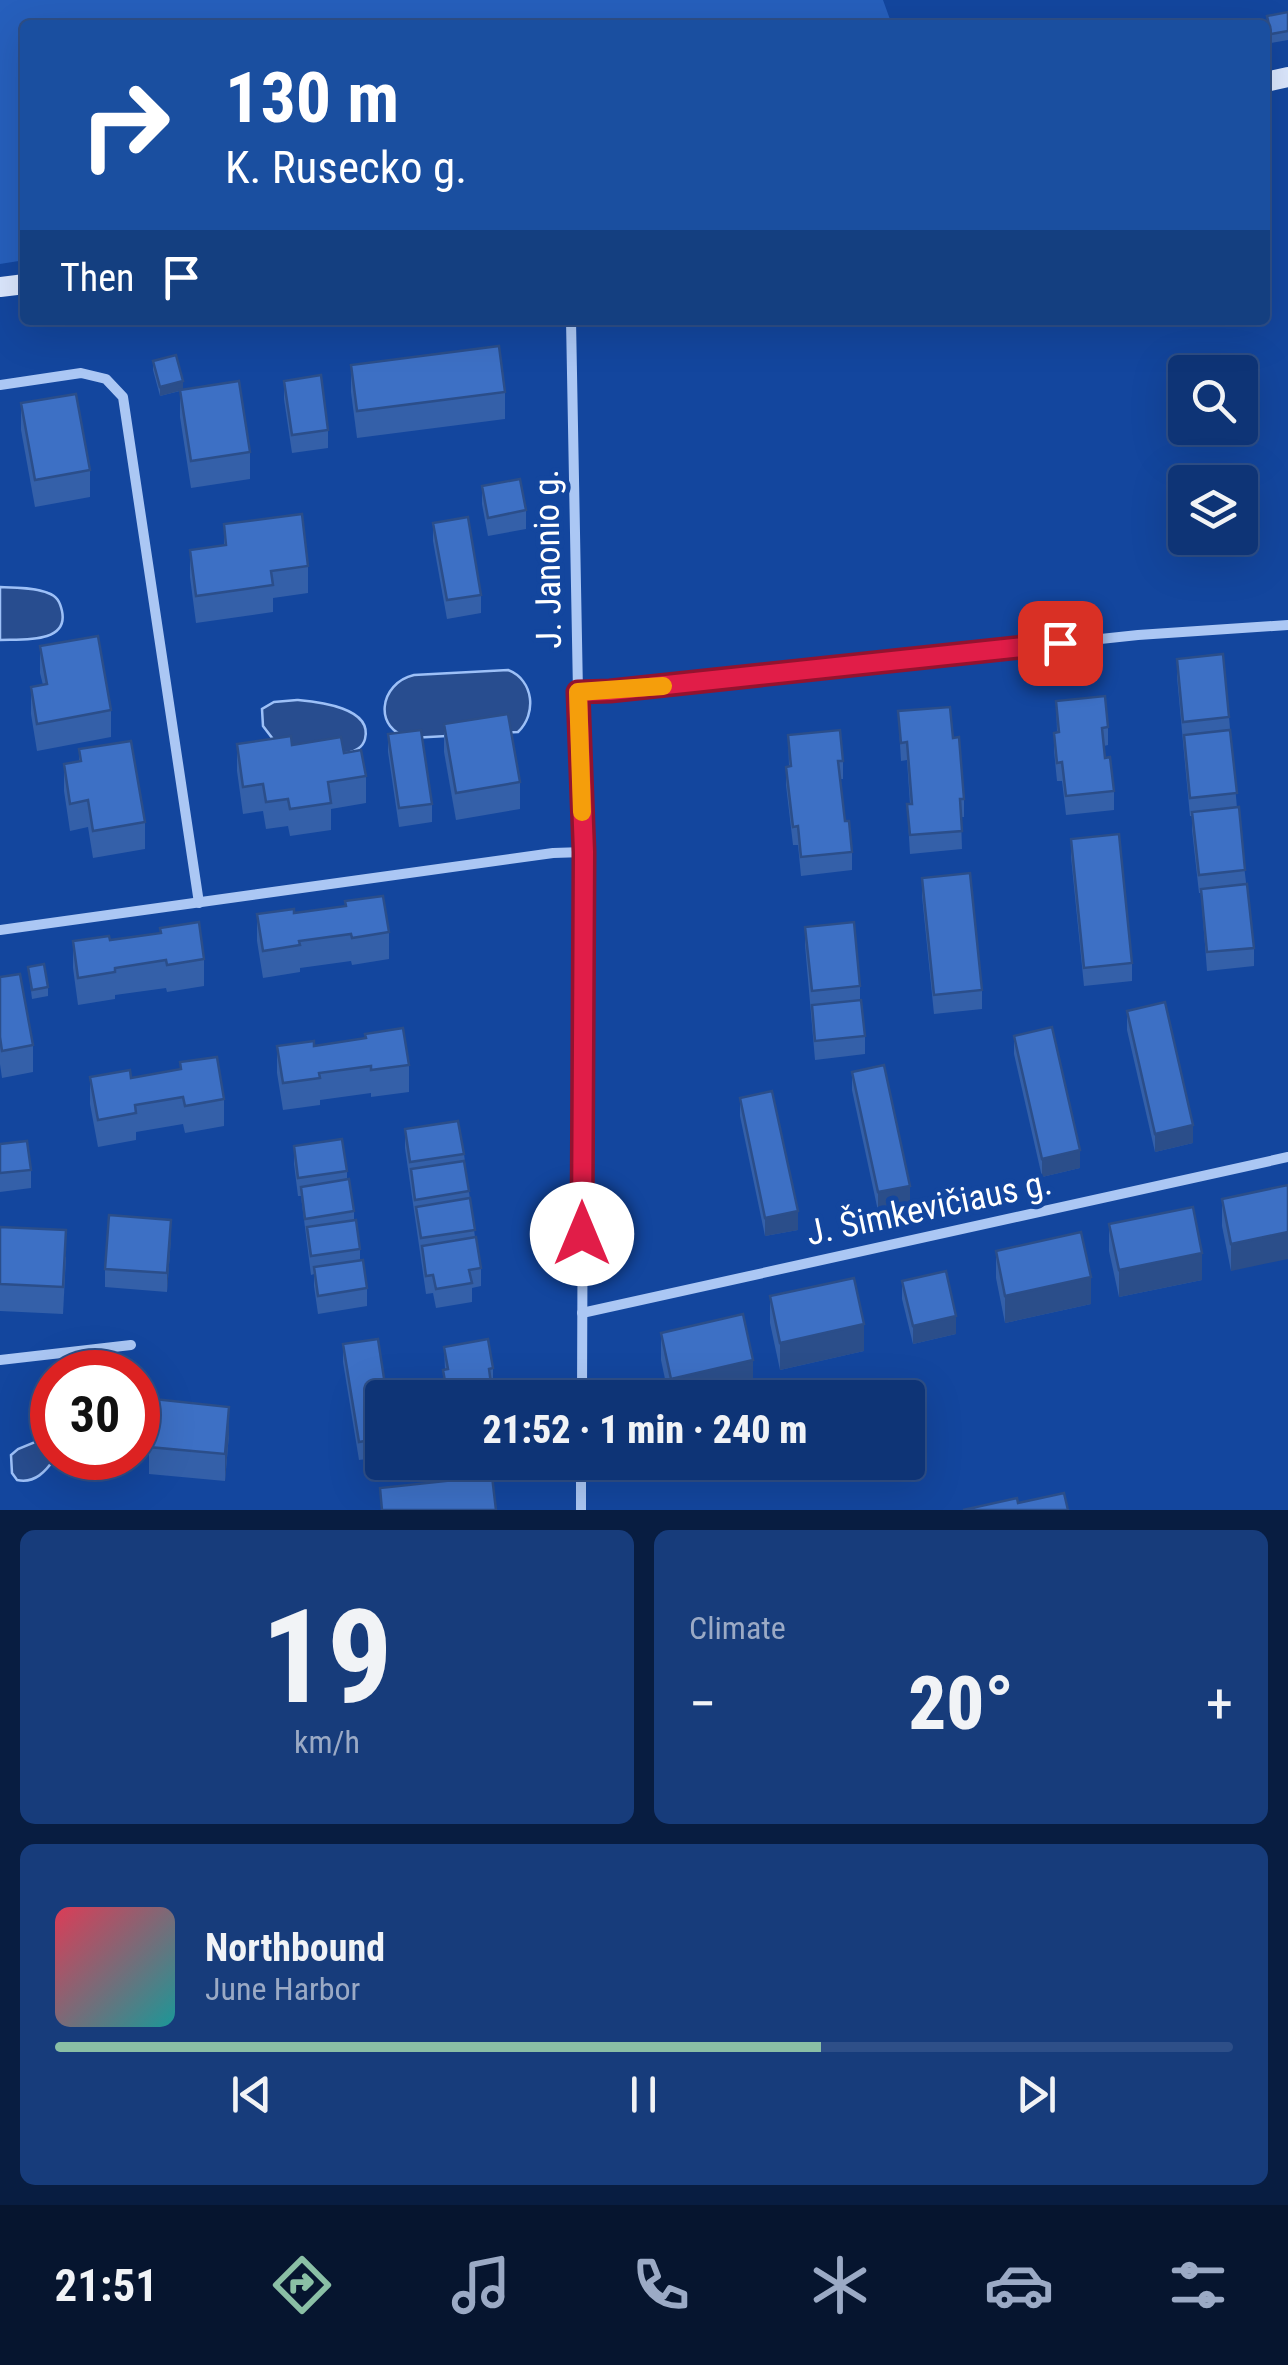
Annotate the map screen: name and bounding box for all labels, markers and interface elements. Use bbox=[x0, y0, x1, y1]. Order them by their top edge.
text: 130 m bbox=[225, 57, 399, 139]
icon: right bbox=[60, 60, 190, 190]
text: K. Rusecko g. bbox=[225, 141, 467, 194]
icon: arrive bbox=[154, 250, 209, 305]
text: Then bbox=[60, 256, 134, 300]
map controls bbox=[1168, 355, 1258, 555]
button: search bbox=[1168, 355, 1258, 445]
button: layers bbox=[1168, 465, 1258, 555]
street label: J. Janonio g. bbox=[526, 469, 570, 649]
pin bbox=[1018, 601, 1103, 686]
icon: arrive bbox=[1033, 616, 1088, 671]
street label: J. Šimkevičiaus g. bbox=[802, 1161, 1055, 1254]
position arrow bbox=[530, 1182, 634, 1286]
speed limit sign: 30 bbox=[30, 1350, 160, 1480]
text: 21:52 · 1 min · 240 m bbox=[483, 1408, 807, 1452]
text: 19 bbox=[261, 1581, 393, 1734]
text: Climate bbox=[689, 1609, 786, 1647]
text: 20° bbox=[908, 1659, 1014, 1747]
text: − bbox=[689, 1672, 717, 1736]
text: + bbox=[1206, 1672, 1233, 1736]
text: km/h bbox=[294, 1723, 360, 1761]
text: Northbound bbox=[205, 1926, 385, 1970]
text: June Harbor bbox=[205, 1970, 360, 2008]
icon: previous bbox=[224, 2067, 279, 2122]
icon: pause bbox=[616, 2067, 671, 2122]
icon: next bbox=[1009, 2067, 1064, 2122]
icon: directions bbox=[267, 2250, 337, 2320]
icon: music bbox=[446, 2250, 516, 2320]
icon: phone bbox=[626, 2250, 696, 2320]
icon: climate bbox=[805, 2250, 875, 2320]
icon: car bbox=[984, 2250, 1054, 2320]
icon: filters bbox=[1163, 2250, 1233, 2320]
text: 21:51 bbox=[55, 2259, 158, 2312]

